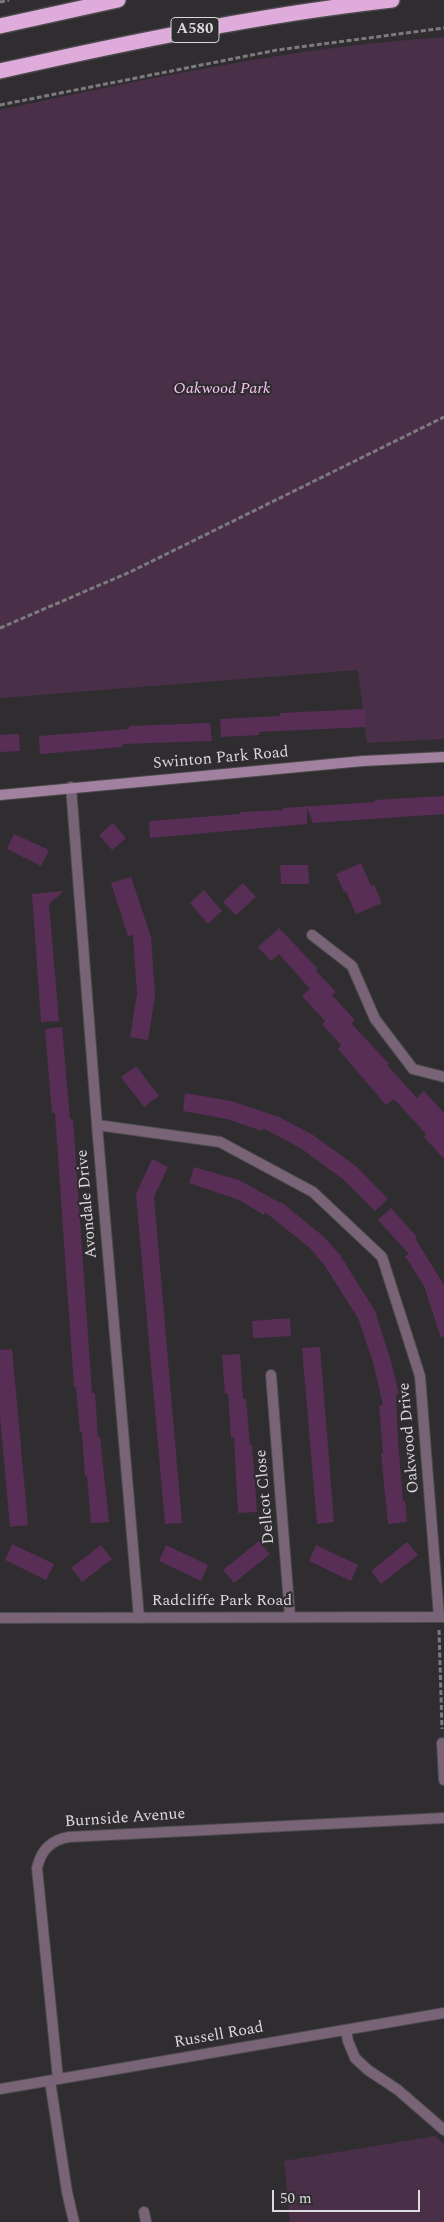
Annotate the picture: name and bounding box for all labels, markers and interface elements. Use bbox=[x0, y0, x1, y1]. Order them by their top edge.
road number: A580 bbox=[171, 18, 219, 42]
park label: Oakwood Park bbox=[174, 380, 270, 400]
street label: Swinton Park Road bbox=[152, 744, 290, 774]
street label: Avondale Drive bbox=[74, 1149, 102, 1259]
street label: Oakwood Drive bbox=[396, 1382, 424, 1494]
street label: Dellcot Close bbox=[252, 1449, 280, 1545]
street label: Radcliffe Park Road bbox=[152, 1592, 292, 1612]
street label: Burnside Avenue bbox=[64, 1805, 186, 1833]
street label: Russell Road bbox=[173, 2019, 265, 2053]
scale bar bbox=[274, 2180, 422, 2212]
text: 50 m bbox=[280, 2187, 312, 2210]

